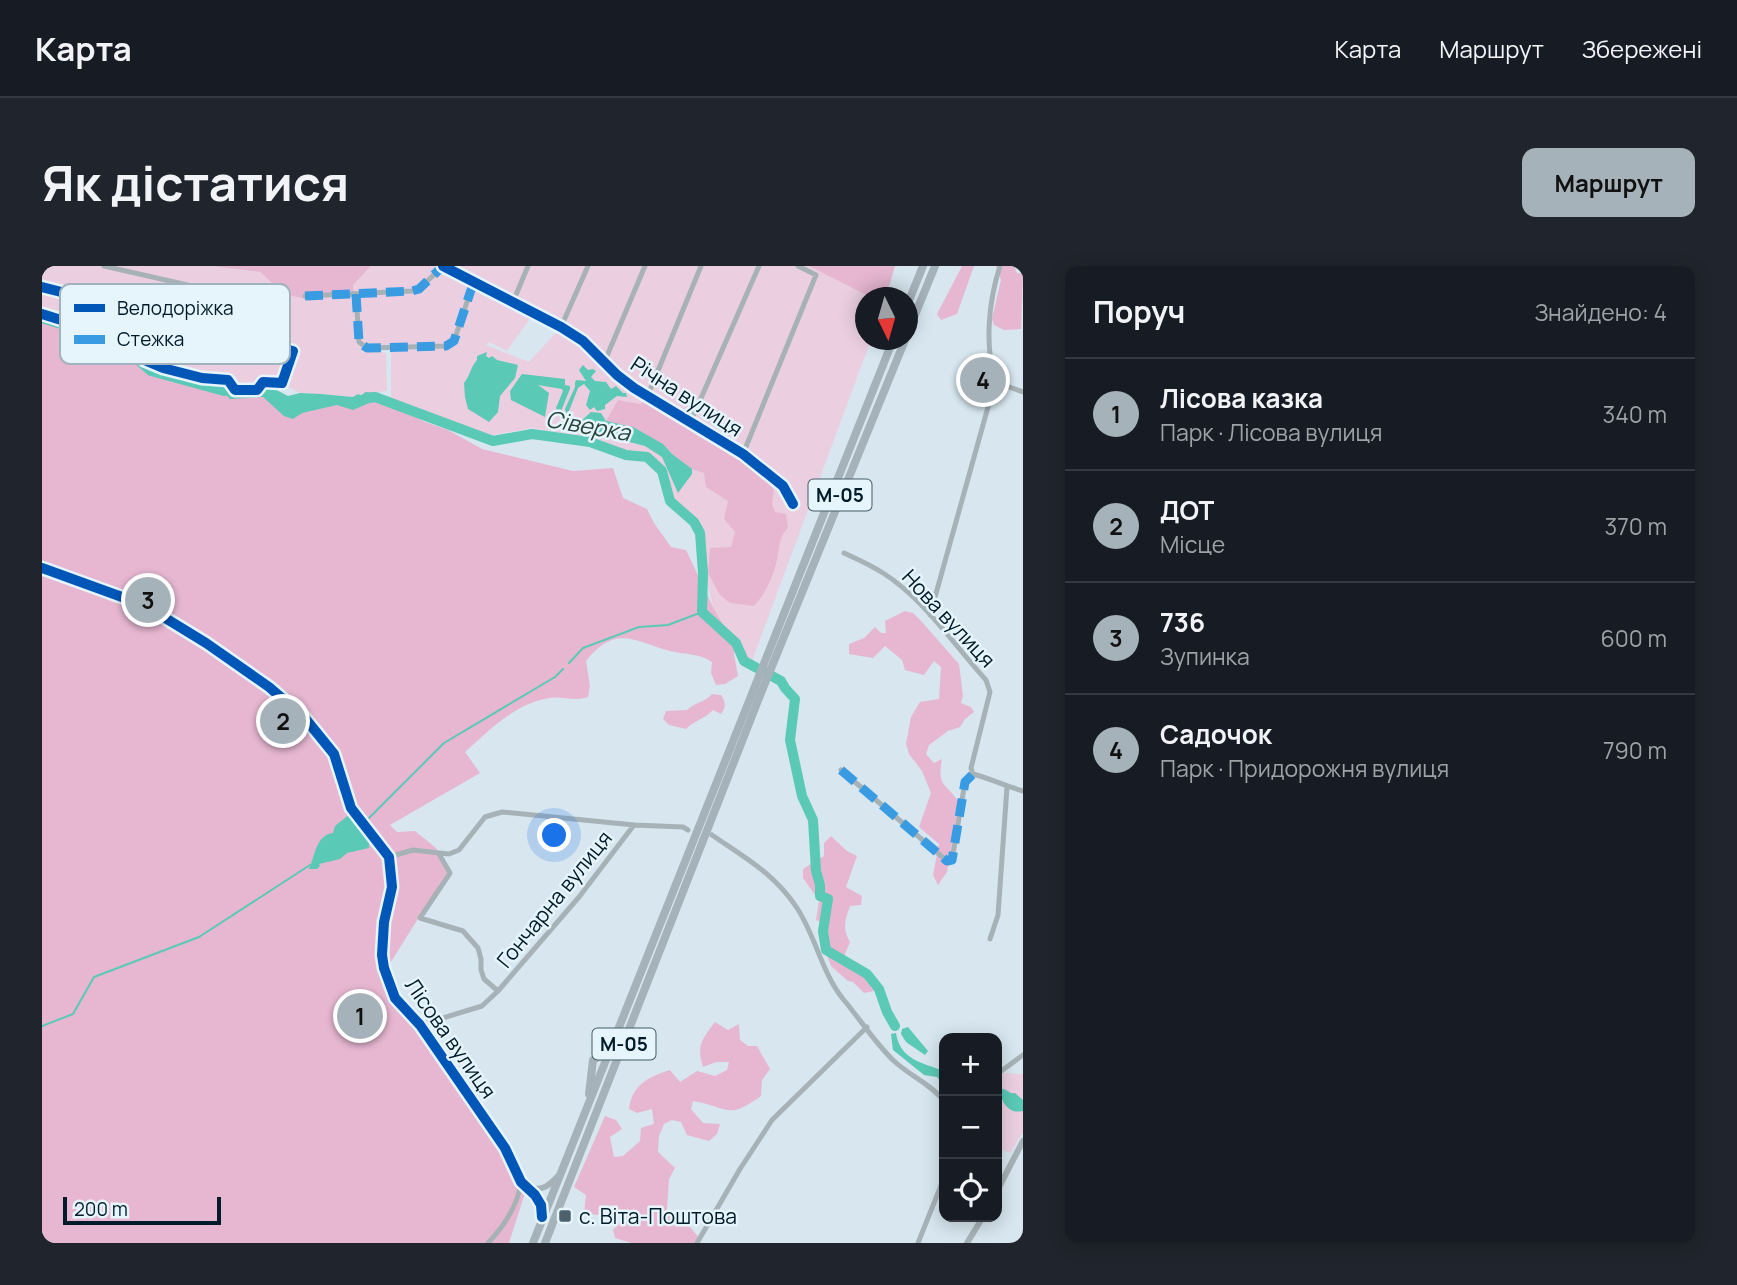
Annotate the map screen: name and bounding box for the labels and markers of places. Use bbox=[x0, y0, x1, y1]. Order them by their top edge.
pin: 4 bbox=[960, 354, 1006, 406]
pin: 3 bbox=[125, 574, 171, 626]
pin: 2 bbox=[260, 695, 306, 747]
pin: 1 bbox=[337, 990, 383, 1042]
place label: с. Віта-Поштова bbox=[579, 1202, 737, 1230]
marker: с. Віта-Поштова bbox=[557, 1208, 573, 1224]

